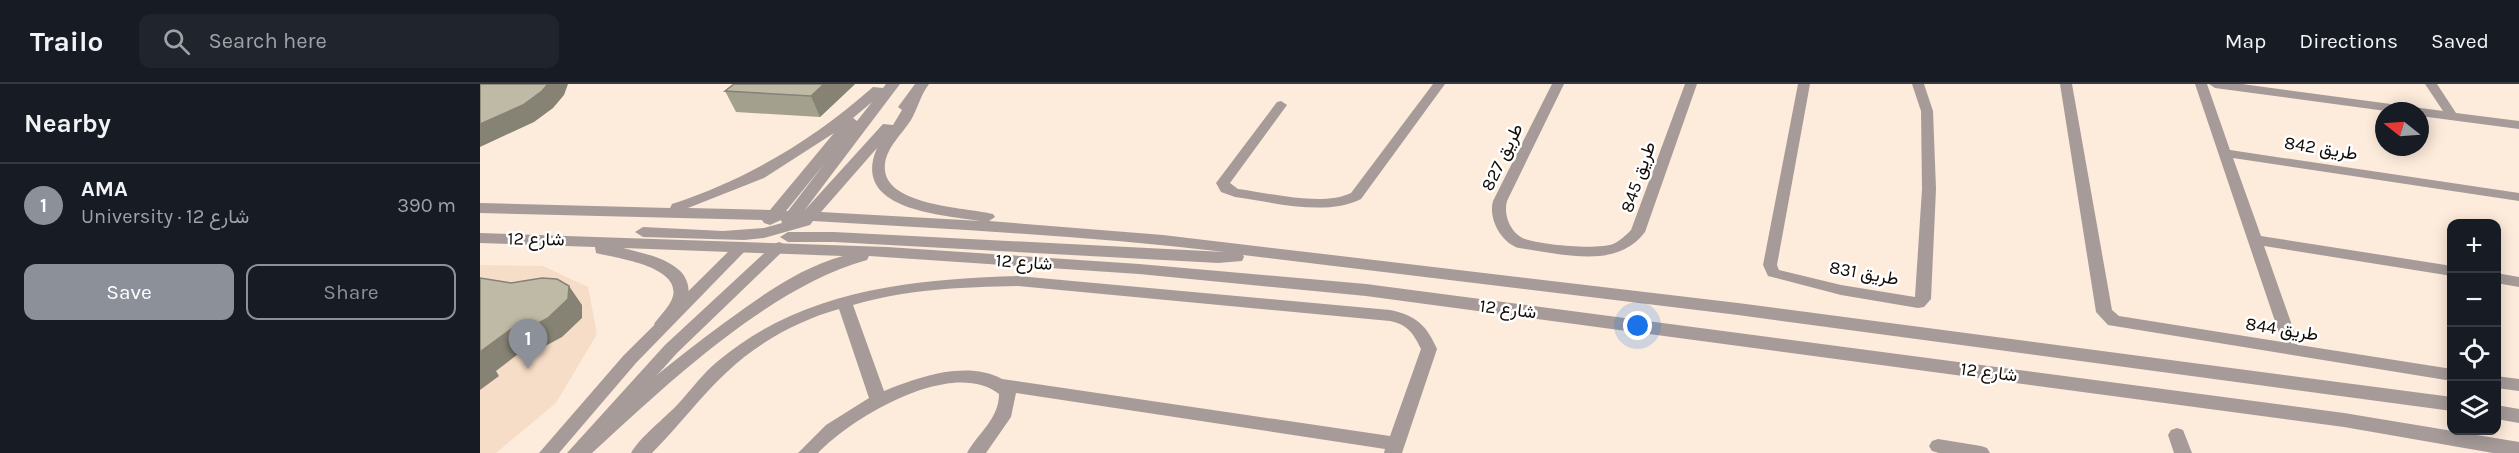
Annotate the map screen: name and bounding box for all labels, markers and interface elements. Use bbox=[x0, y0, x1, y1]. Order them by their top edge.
search box bbox=[139, 14, 559, 68]
text: Trailo bbox=[30, 25, 103, 58]
icon: search bbox=[160, 25, 193, 58]
text: Search here bbox=[208, 28, 327, 54]
text: Map bbox=[2225, 29, 2266, 53]
text: Directions bbox=[2299, 29, 2398, 53]
text: Saved bbox=[2431, 29, 2489, 53]
north arrow bbox=[2375, 102, 2429, 156]
text: Nearby bbox=[24, 108, 111, 139]
street label: طريق 827 bbox=[1476, 120, 1528, 194]
street label: طريق 842 bbox=[2283, 131, 2359, 165]
street label: طريق 845 bbox=[1616, 139, 1660, 215]
text: AMA bbox=[81, 176, 128, 202]
text: 1 bbox=[40, 194, 47, 217]
text: 390 m bbox=[397, 194, 456, 217]
text: University · شارع 12 bbox=[81, 205, 249, 228]
map controls bbox=[2447, 219, 2501, 435]
button: + bbox=[2447, 219, 2501, 273]
street label: شارع 12 bbox=[507, 228, 565, 251]
street label: شارع 12 bbox=[995, 249, 1053, 276]
street label: طريق 831 bbox=[1828, 256, 1900, 290]
button: Save bbox=[24, 264, 234, 320]
button: Share bbox=[246, 264, 456, 320]
button: − bbox=[2447, 273, 2501, 327]
street label: شارع 12 bbox=[1478, 295, 1538, 324]
your location bbox=[1623, 311, 1652, 340]
street label: طريق 844 bbox=[2244, 312, 2320, 346]
pin: 1 bbox=[508, 320, 548, 369]
button: locate bbox=[2447, 327, 2501, 381]
street label: شارع 12 bbox=[1959, 358, 2019, 387]
button: layers bbox=[2447, 381, 2501, 435]

